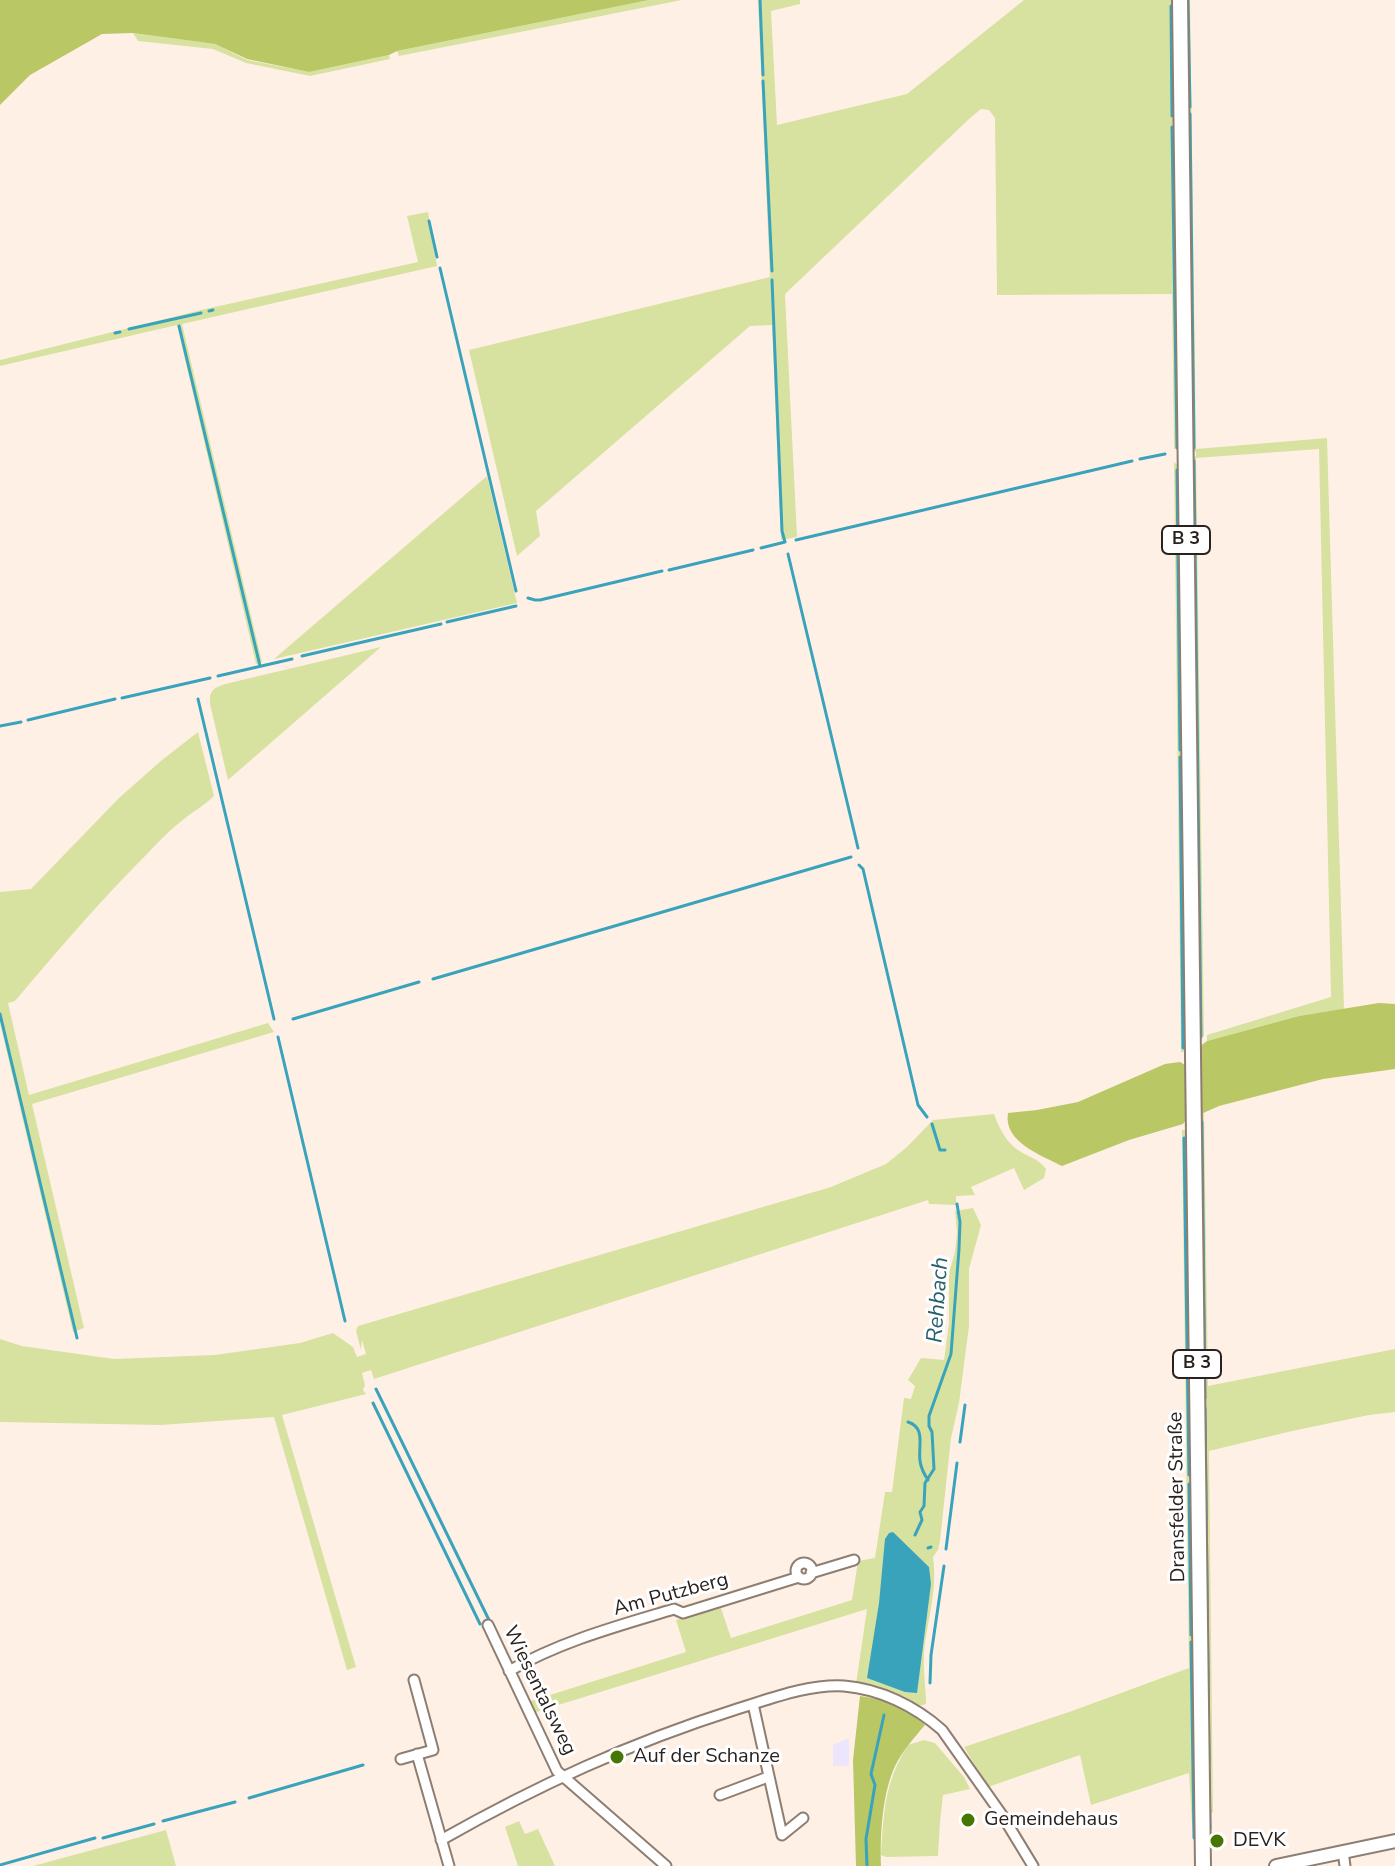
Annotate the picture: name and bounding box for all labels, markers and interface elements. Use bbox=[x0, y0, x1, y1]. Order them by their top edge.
road number: B 3 bbox=[1162, 526, 1210, 554]
water label: Rehbach bbox=[923, 1256, 955, 1344]
road number: B 3 bbox=[1173, 1350, 1221, 1378]
street label: Dransfelder Straße bbox=[1165, 1411, 1191, 1583]
street label: Am Putzberg bbox=[611, 1568, 731, 1622]
street label: Wiesentalsweg bbox=[497, 1622, 581, 1760]
place label: Auf der Schanze bbox=[633, 1745, 780, 1769]
marker: Auf der Schanze bbox=[608, 1748, 626, 1766]
place label: Gemeindehaus bbox=[984, 1808, 1118, 1832]
marker: Gemeindehaus bbox=[959, 1811, 977, 1829]
place label: DEVK bbox=[1233, 1829, 1286, 1853]
marker: DEVK bbox=[1208, 1832, 1226, 1850]

